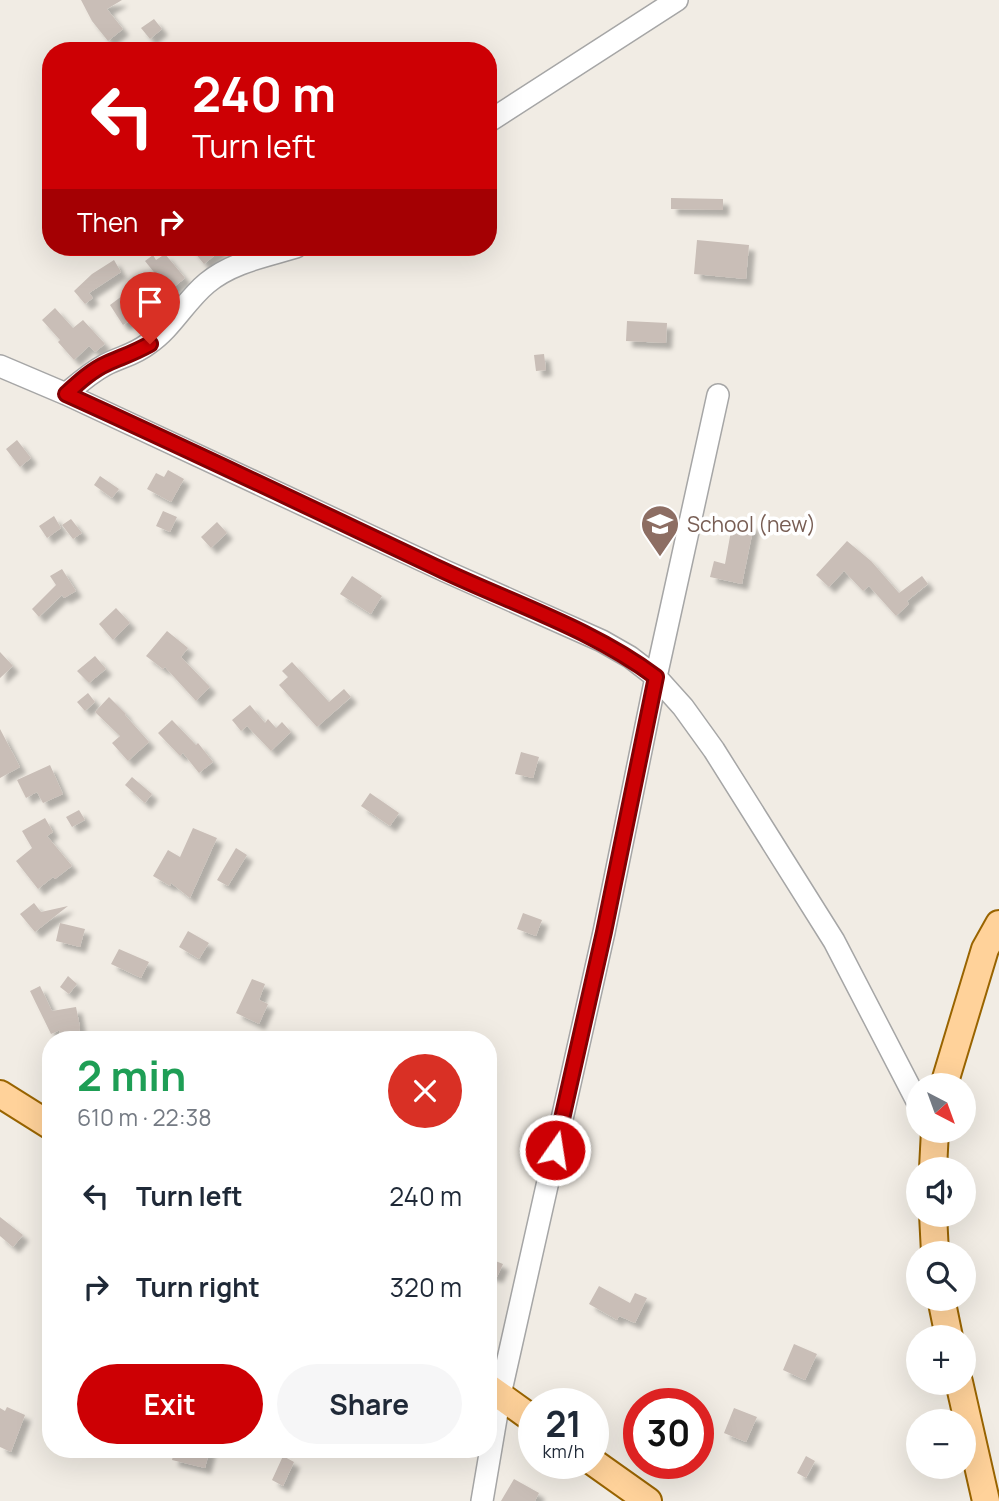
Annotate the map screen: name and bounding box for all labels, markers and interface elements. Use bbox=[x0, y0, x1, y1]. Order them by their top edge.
text: 240 m bbox=[192, 60, 336, 127]
icon: left bbox=[77, 70, 168, 161]
text: Turn left bbox=[192, 124, 316, 168]
icon: right bbox=[152, 203, 190, 241]
text: Then bbox=[77, 204, 138, 240]
pin bbox=[120, 272, 180, 344]
icon: arrive bbox=[131, 283, 169, 321]
school or university icon: School (new) bbox=[639, 503, 681, 558]
place label: School (new) bbox=[687, 510, 816, 538]
text: 2 min bbox=[77, 1046, 186, 1104]
button: close bbox=[388, 1054, 462, 1128]
north arrow bbox=[906, 1073, 976, 1143]
map controls bbox=[906, 1073, 976, 1479]
text: 610 m · 22:38 bbox=[77, 1101, 212, 1133]
position arrow bbox=[518, 1113, 592, 1187]
button: sound bbox=[906, 1157, 976, 1227]
icon: left bbox=[77, 1177, 115, 1215]
text: Turn left bbox=[136, 1178, 243, 1214]
text: 240 m bbox=[389, 1178, 462, 1214]
button: search bbox=[906, 1241, 976, 1311]
icon: right bbox=[77, 1268, 115, 1306]
text: Turn right bbox=[136, 1269, 260, 1305]
text: 320 m bbox=[390, 1269, 462, 1305]
button: + bbox=[906, 1325, 976, 1395]
button: Exit bbox=[77, 1364, 263, 1444]
button: Share bbox=[277, 1364, 462, 1444]
speed limit sign: 30 bbox=[623, 1388, 714, 1479]
text: 21 bbox=[545, 1400, 582, 1448]
button: − bbox=[906, 1409, 976, 1479]
text: km/h bbox=[543, 1439, 584, 1463]

